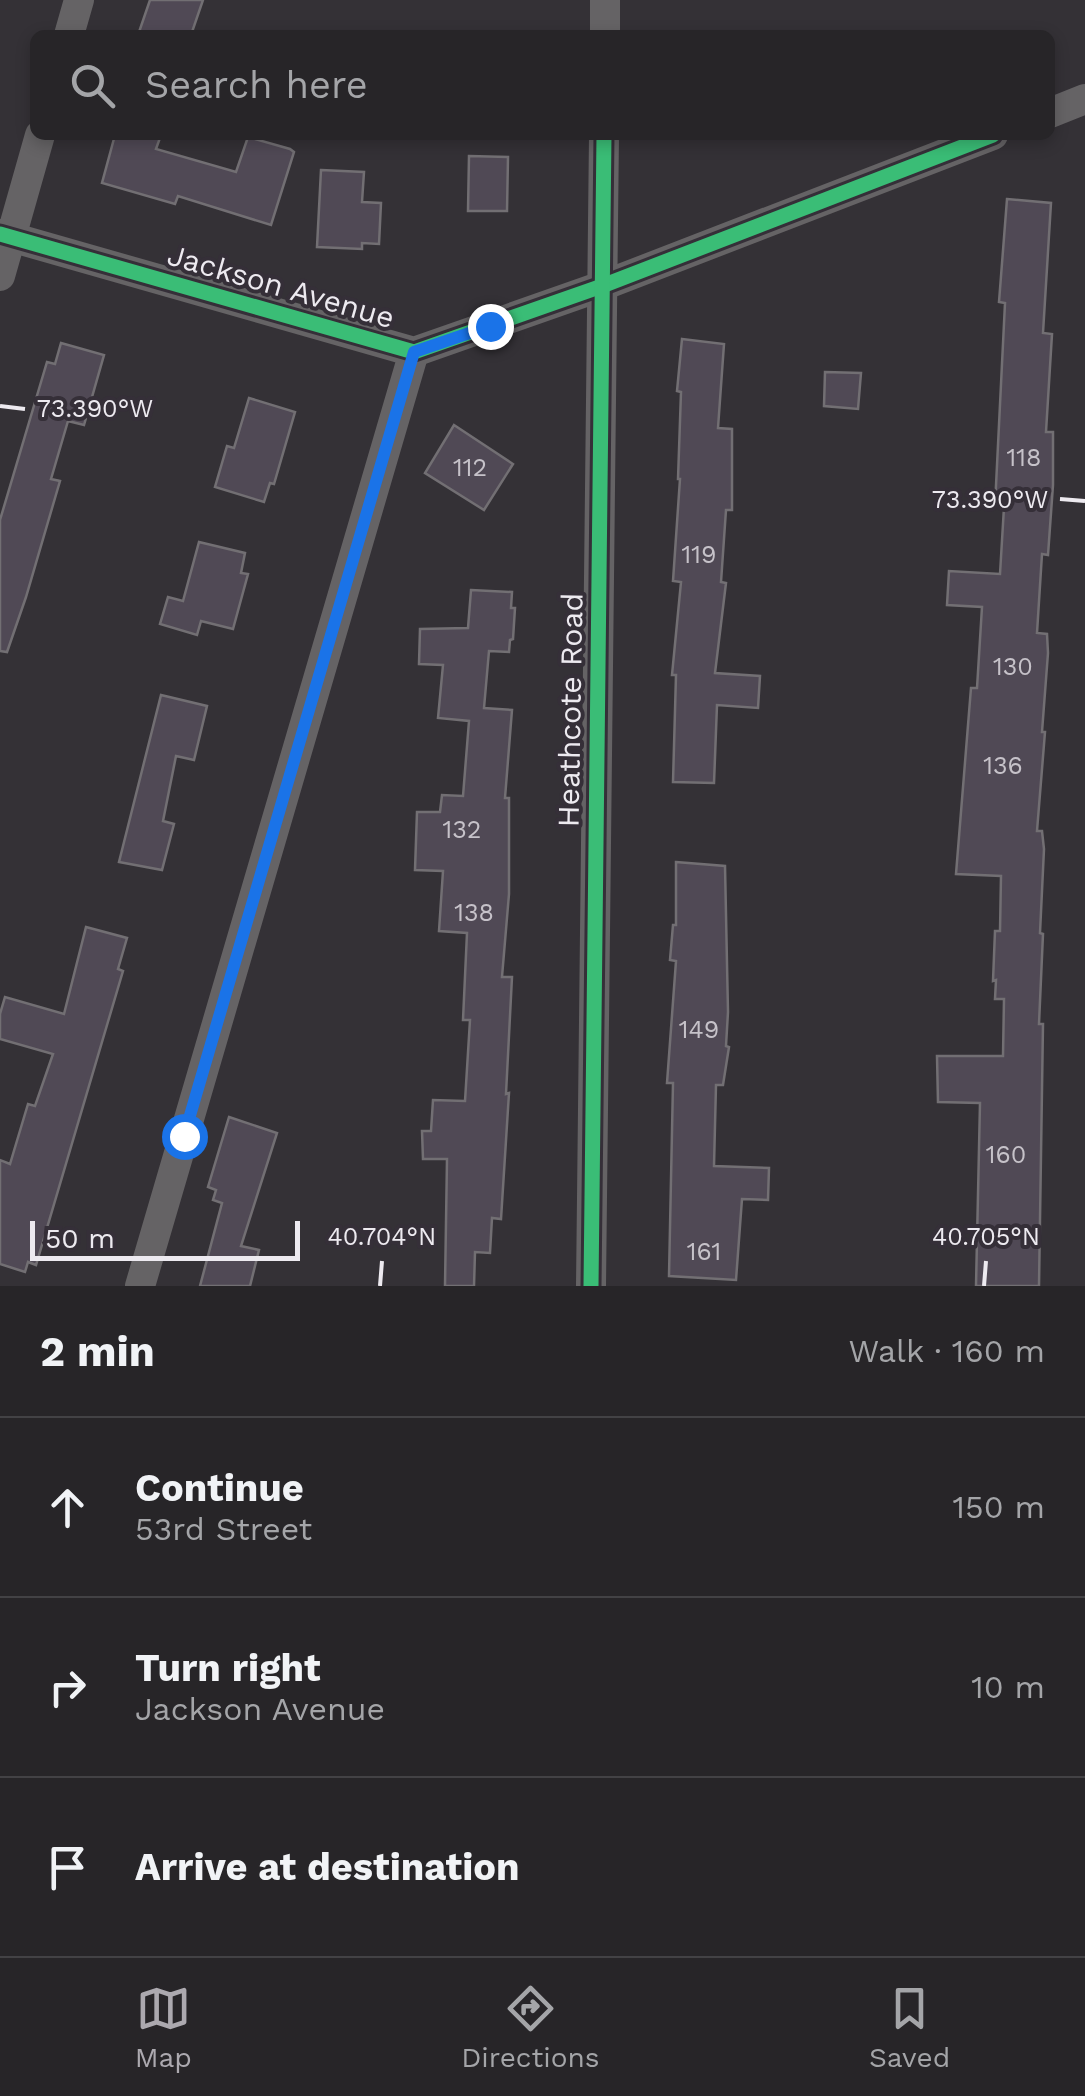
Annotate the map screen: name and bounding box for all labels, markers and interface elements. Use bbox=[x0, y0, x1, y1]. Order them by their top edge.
search box bbox=[30, 30, 1055, 140]
icon: search bbox=[65, 58, 120, 113]
text: Search here bbox=[145, 63, 368, 107]
street label: Jackson Avenue bbox=[164, 237, 398, 335]
route end bbox=[468, 304, 514, 350]
text: 73.390°W bbox=[37, 394, 153, 423]
house number: 118 bbox=[1007, 443, 1041, 472]
house number: 112 bbox=[453, 453, 487, 482]
text: 73.390°W bbox=[932, 485, 1048, 514]
house number: 119 bbox=[682, 540, 716, 569]
street label: Heathcote Road bbox=[550, 592, 590, 828]
house number: 130 bbox=[993, 652, 1033, 681]
house number: 136 bbox=[983, 751, 1023, 780]
house number: 132 bbox=[443, 815, 481, 844]
house number: 138 bbox=[454, 898, 494, 927]
house number: 149 bbox=[679, 1015, 719, 1044]
route start bbox=[162, 1114, 208, 1160]
house number: 160 bbox=[986, 1140, 1026, 1169]
scale bar bbox=[30, 1216, 300, 1260]
text: 50 m bbox=[45, 1222, 115, 1255]
text: 40.704°N bbox=[328, 1222, 436, 1251]
text: 40.705°N bbox=[932, 1222, 1040, 1251]
house number: 161 bbox=[687, 1237, 721, 1266]
text: 2 min bbox=[40, 1327, 155, 1376]
text: Walk · 160 m bbox=[849, 1332, 1045, 1370]
text: Continue bbox=[135, 1466, 304, 1510]
icon: ahead bbox=[40, 1480, 95, 1535]
text: 150 m bbox=[953, 1488, 1045, 1526]
text: 53rd Street bbox=[135, 1510, 312, 1548]
text: Turn right bbox=[135, 1646, 321, 1690]
icon: right bbox=[40, 1660, 95, 1715]
text: 10 m bbox=[971, 1668, 1045, 1706]
text: Jackson Avenue bbox=[135, 1690, 385, 1728]
icon: arrive bbox=[40, 1840, 95, 1895]
text: Arrive at destination bbox=[135, 1845, 520, 1889]
tab: Map bbox=[135, 1981, 192, 2074]
tab: Directions bbox=[461, 1981, 600, 2074]
tab: Saved bbox=[869, 1981, 950, 2074]

